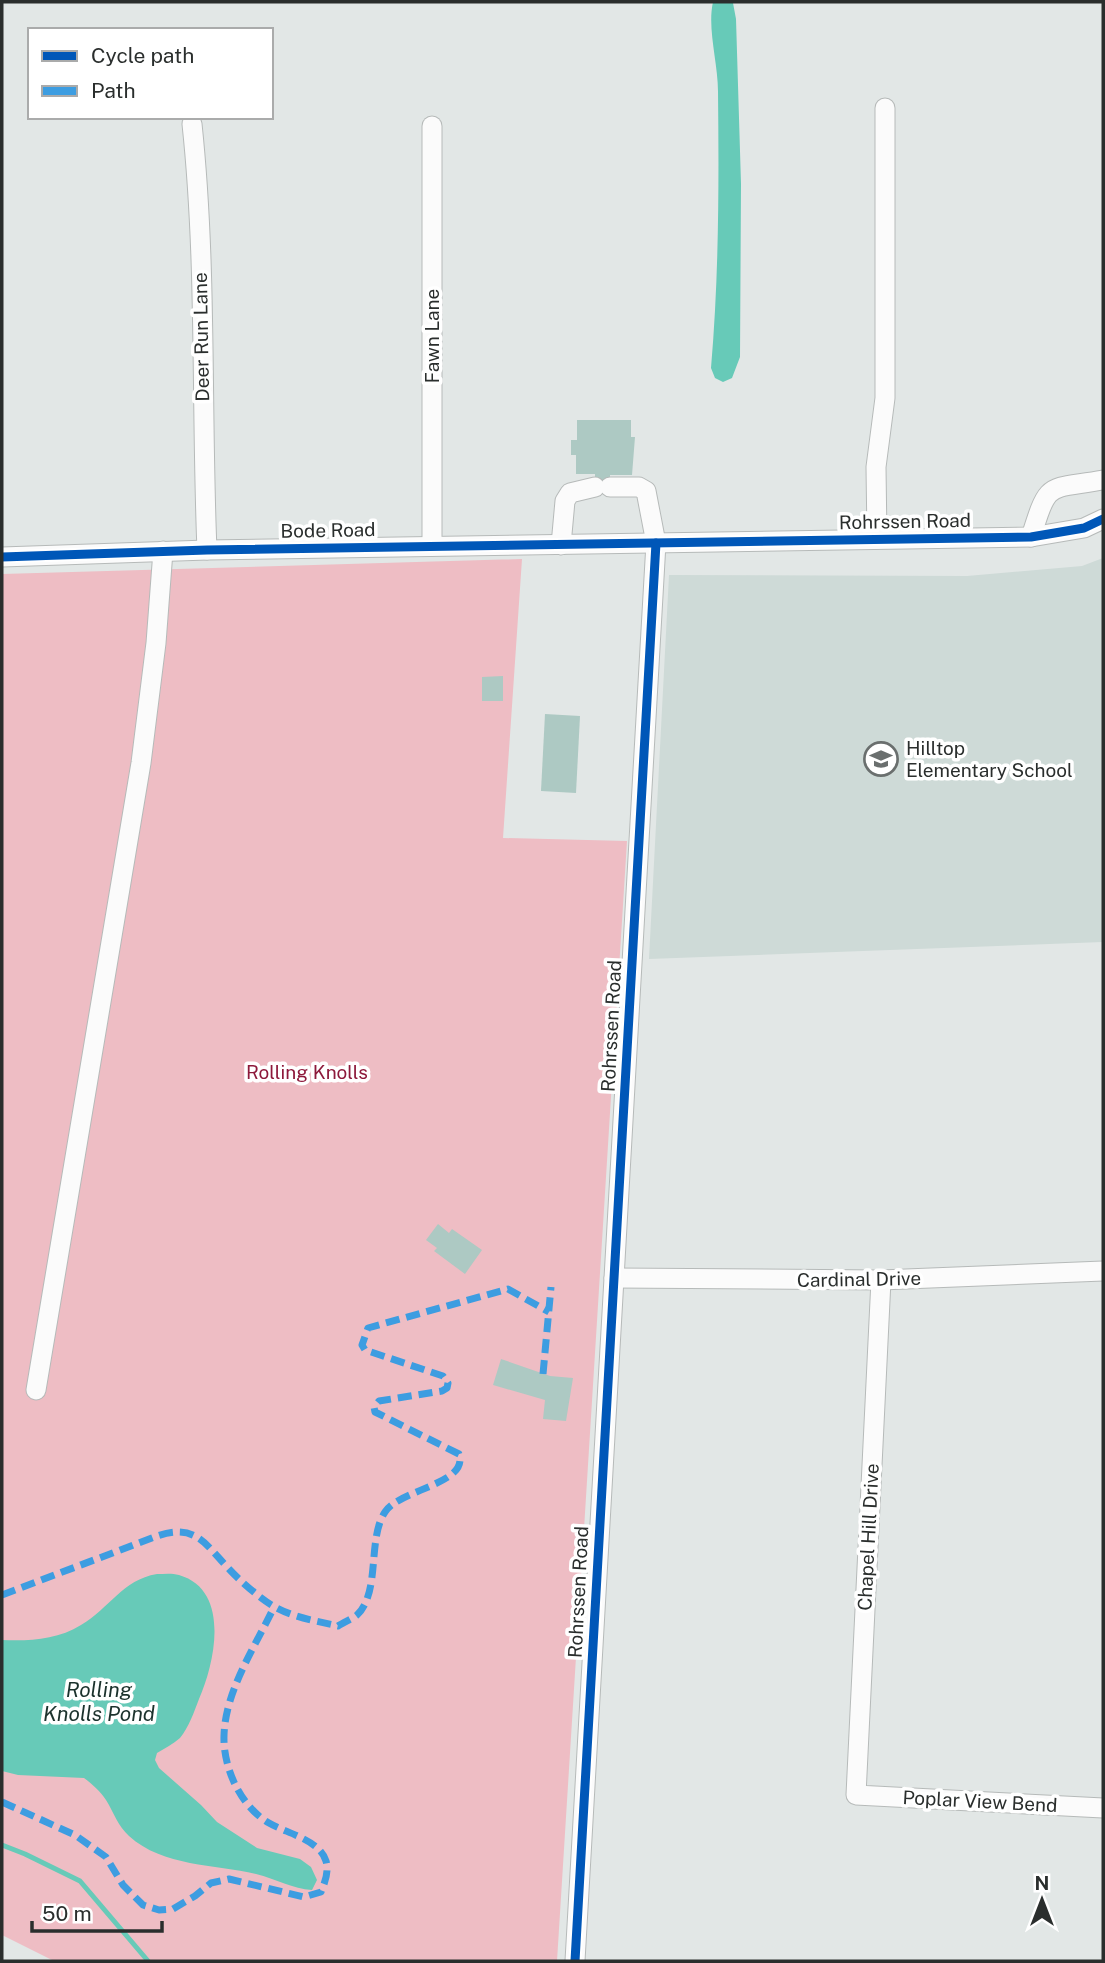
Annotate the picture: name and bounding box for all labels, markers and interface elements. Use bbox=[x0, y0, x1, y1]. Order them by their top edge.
legend bbox=[28, 28, 273, 119]
text: Cycle path bbox=[91, 43, 194, 68]
text: Path bbox=[91, 78, 136, 103]
street label: Deer Run Lane bbox=[189, 272, 213, 402]
street label: Fawn Lane bbox=[421, 289, 443, 383]
street label: Rohrssen Road bbox=[839, 509, 971, 533]
street label: Bode Road bbox=[280, 518, 376, 542]
place label: Hilltop Elementary School bbox=[906, 737, 1073, 781]
school or university icon: Hilltop Elementary School bbox=[862, 740, 900, 778]
street label: Rohrssen Road bbox=[597, 959, 625, 1093]
park label: Rolling Knolls bbox=[246, 1061, 368, 1083]
street label: Cardinal Drive bbox=[797, 1267, 921, 1291]
street label: Chapel Hill Drive bbox=[853, 1463, 883, 1611]
street label: Rohrssen Road bbox=[564, 1525, 592, 1659]
water label: Rolling Knolls Pond bbox=[43, 1677, 155, 1726]
street label: Poplar View Bend bbox=[902, 1786, 1058, 1816]
north arrow bbox=[1007, 1865, 1077, 1935]
text: N bbox=[1035, 1872, 1049, 1894]
scale bar bbox=[32, 1890, 161, 1934]
text: 50 m bbox=[42, 1901, 92, 1926]

